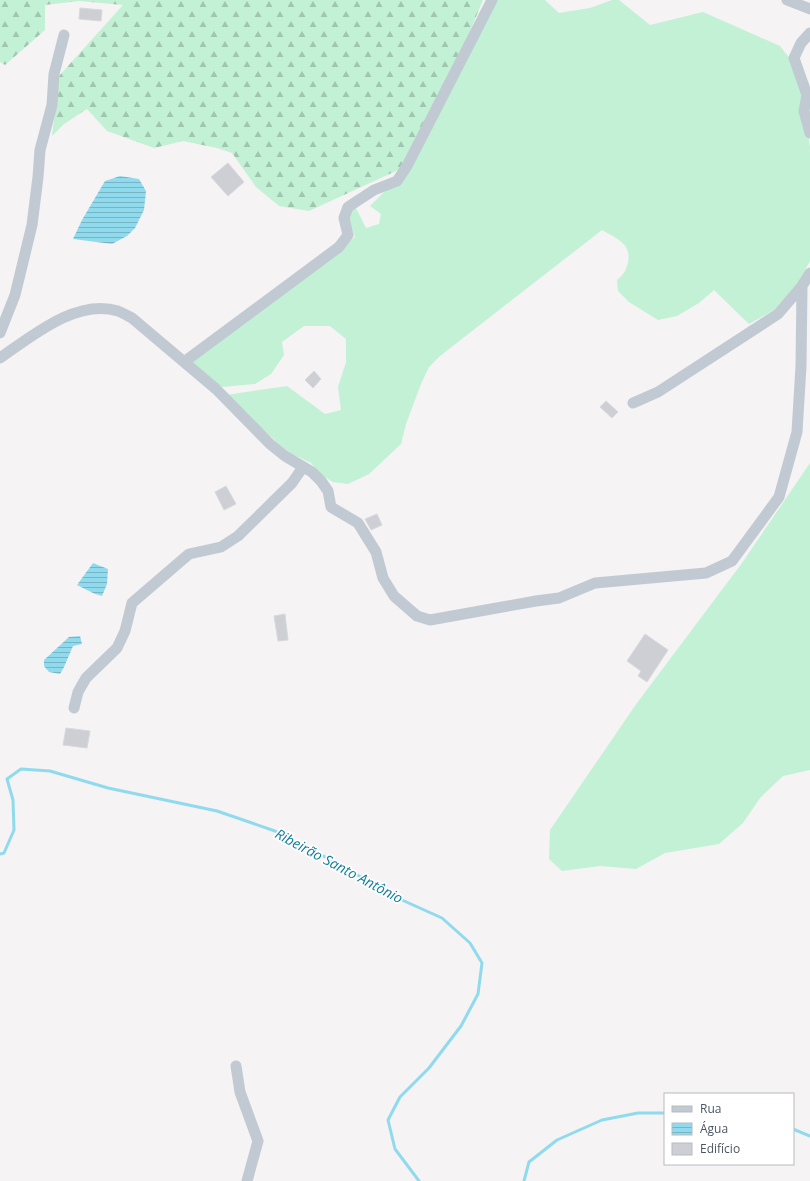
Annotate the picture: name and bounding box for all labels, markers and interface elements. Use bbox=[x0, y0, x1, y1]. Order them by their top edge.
water label: Ribeirão Santo Antônio bbox=[272, 824, 407, 907]
legend bbox=[664, 1093, 794, 1165]
text: Rua bbox=[700, 1100, 721, 1117]
text: Água bbox=[700, 1120, 728, 1137]
text: Edifício bbox=[700, 1140, 740, 1157]

